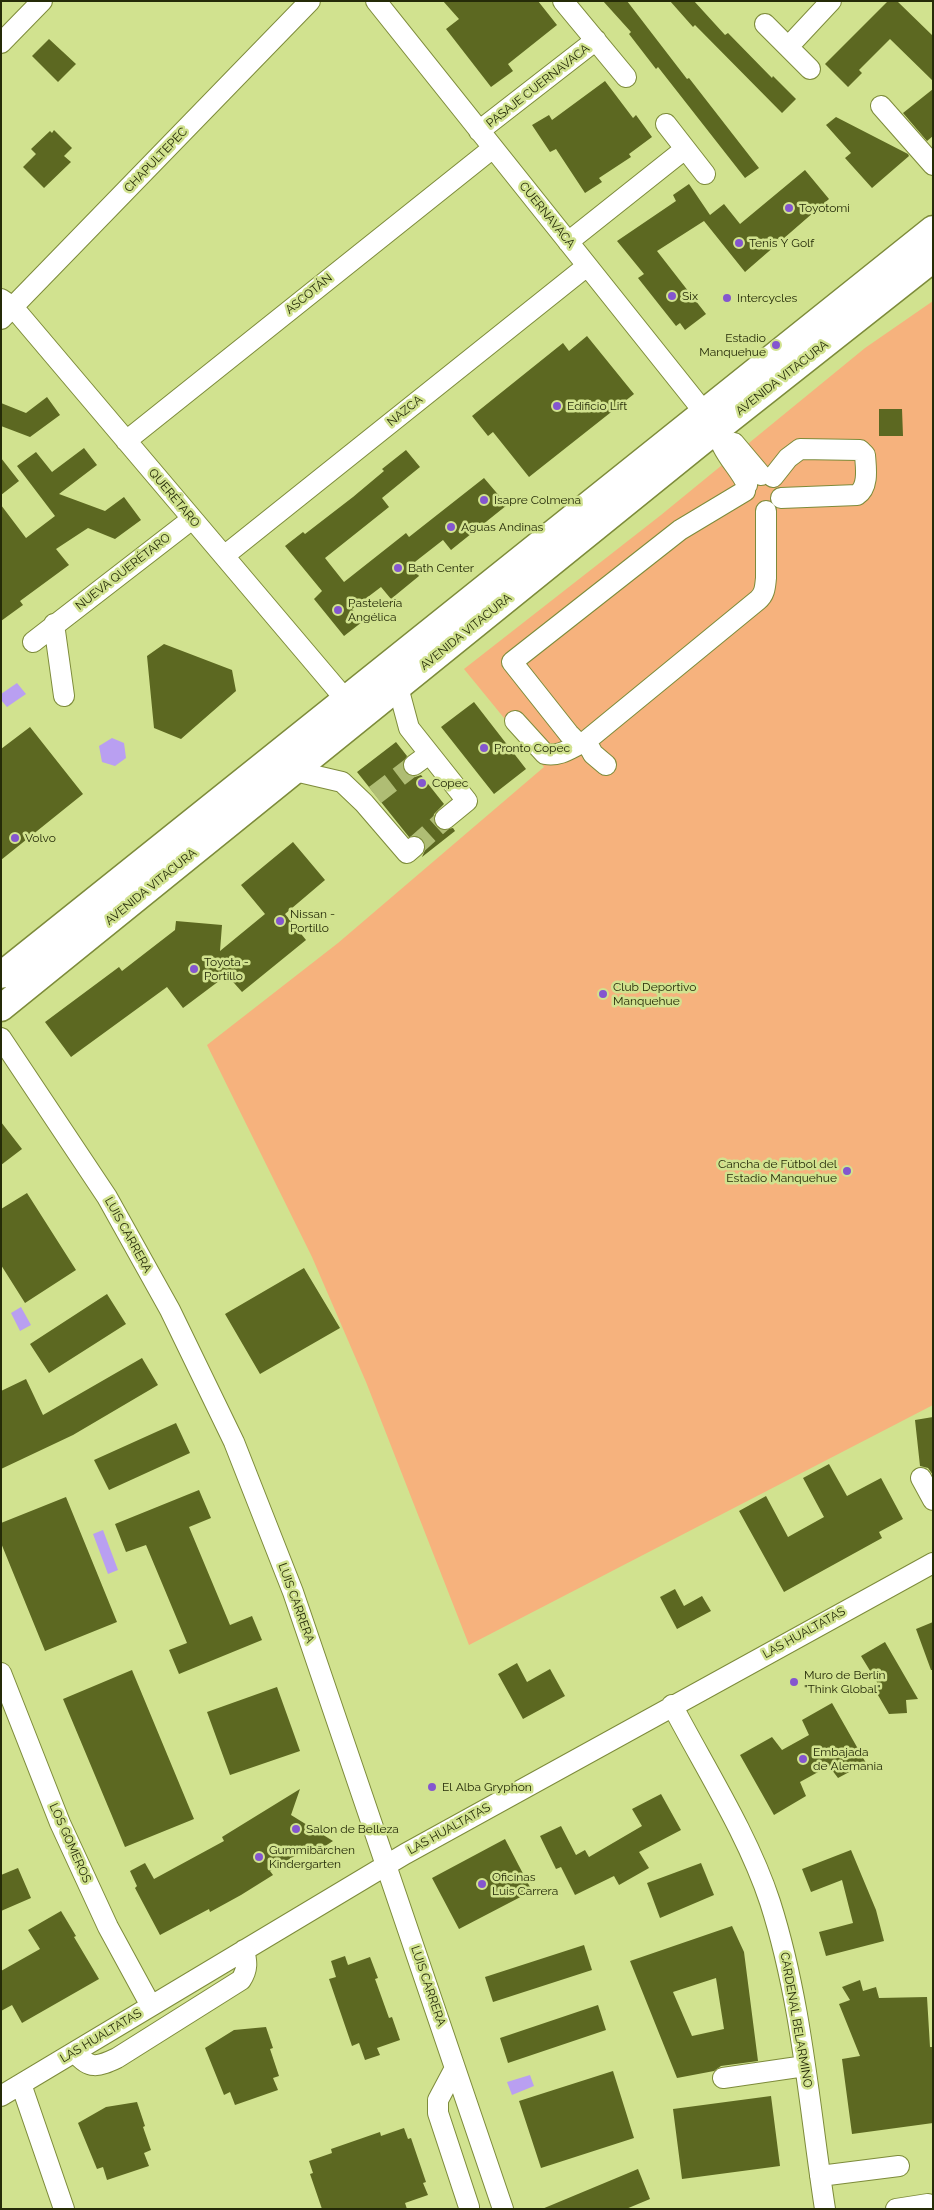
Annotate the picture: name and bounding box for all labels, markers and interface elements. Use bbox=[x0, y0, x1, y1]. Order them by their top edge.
street label: PASAJE CUERNAVACA bbox=[484, 41, 592, 131]
street label: CHAPULTEPEC bbox=[121, 124, 191, 196]
street label: CUERNAVACA bbox=[516, 179, 578, 251]
place label: Toyotomi bbox=[799, 201, 850, 215]
marker: Toyotomi bbox=[783, 202, 795, 214]
place label: Tenis Y Golf bbox=[749, 236, 814, 250]
marker: Tenis Y Golf bbox=[733, 237, 745, 249]
street label: ASCOTÁN bbox=[283, 271, 335, 317]
place label: Six bbox=[682, 289, 698, 303]
marker: Six bbox=[666, 290, 678, 302]
place label: Intercycles bbox=[737, 291, 797, 305]
marker: Intercycles bbox=[721, 292, 733, 304]
place label: Estadio Manquehue bbox=[699, 331, 766, 359]
street label: AVENIDA VITACURA bbox=[733, 337, 831, 419]
marker: Estadio Manquehue bbox=[770, 339, 782, 351]
street label: NAZCA bbox=[385, 393, 425, 429]
place label: Edificio Lift bbox=[567, 399, 627, 413]
marker: Edificio Lift bbox=[551, 400, 563, 412]
street label: QUERÉTARO bbox=[145, 466, 203, 530]
place label: Isapre Colmena bbox=[494, 493, 581, 507]
marker: Isapre Colmena bbox=[478, 494, 490, 506]
place label: Aguas Andinas bbox=[461, 520, 543, 534]
marker: Aguas Andinas bbox=[445, 521, 457, 533]
street label: NUEVA QUERÉTARO bbox=[73, 531, 173, 613]
place label: Bath Center bbox=[408, 561, 474, 575]
marker: Bath Center bbox=[392, 562, 404, 574]
street label: AVENIDA VITACURA bbox=[417, 591, 515, 673]
place label: Pastelería Angélica bbox=[348, 596, 402, 624]
marker: Pastelería Angélica bbox=[332, 604, 344, 616]
place label: Pronto Copec bbox=[494, 741, 570, 755]
marker: Pronto Copec bbox=[478, 742, 490, 754]
place label: Copec bbox=[432, 776, 468, 790]
marker: Copec bbox=[416, 777, 428, 789]
place label: Volvo bbox=[25, 831, 56, 845]
marker: Volvo bbox=[9, 832, 21, 844]
street label: AVENIDA VITACURA bbox=[102, 846, 200, 928]
place label: Nissan - Portillo bbox=[290, 907, 335, 935]
marker: Nissan - Portillo bbox=[274, 915, 286, 927]
place label: Toyota - Portillo bbox=[204, 955, 249, 983]
marker: Toyota - Portillo bbox=[188, 963, 200, 975]
place label: Club Deportivo Manquehue bbox=[613, 980, 696, 1008]
marker: Club Deportivo Manquehue bbox=[597, 988, 609, 1000]
place label: Cancha de Fútbol del Estadio Manquehue bbox=[718, 1157, 837, 1185]
marker: Cancha de Fútbol del Estadio Manquehue bbox=[841, 1165, 853, 1177]
street label: LUIS CARRERA bbox=[101, 1195, 155, 1275]
street label: LUIS CARRERA bbox=[275, 1561, 317, 1645]
street label: LAS HUALTATAS bbox=[760, 1604, 848, 1662]
place label: Muro de Berlín "Think Global" bbox=[804, 1668, 886, 1696]
marker: Muro de Berlín "Think Global" bbox=[788, 1676, 800, 1688]
place label: Embajada de Alemania bbox=[813, 1745, 883, 1773]
marker: Embajada de Alemania bbox=[797, 1753, 809, 1765]
place label: El Alba Gryphon bbox=[442, 1780, 532, 1794]
marker: El Alba Gryphon bbox=[426, 1781, 438, 1793]
street label: LAS HUALTATAS bbox=[405, 1800, 493, 1858]
street label: LOS GOMEROS bbox=[46, 1801, 94, 1885]
place label: Salon de Belleza bbox=[306, 1822, 399, 1836]
marker: Salon de Belleza bbox=[290, 1823, 302, 1835]
place label: Gummibärchen Kindergarten bbox=[269, 1843, 355, 1871]
marker: Gummibärchen Kindergarten bbox=[253, 1851, 265, 1863]
place label: Oficinas Luis Carrera bbox=[492, 1870, 558, 1898]
marker: Oficinas Luis Carrera bbox=[476, 1878, 488, 1890]
street label: LUIS CARRERA bbox=[407, 1944, 449, 2028]
street label: CARDENAL BELARMINO bbox=[777, 1951, 815, 2089]
street label: LAS HUALTATAS bbox=[58, 2006, 144, 2066]

